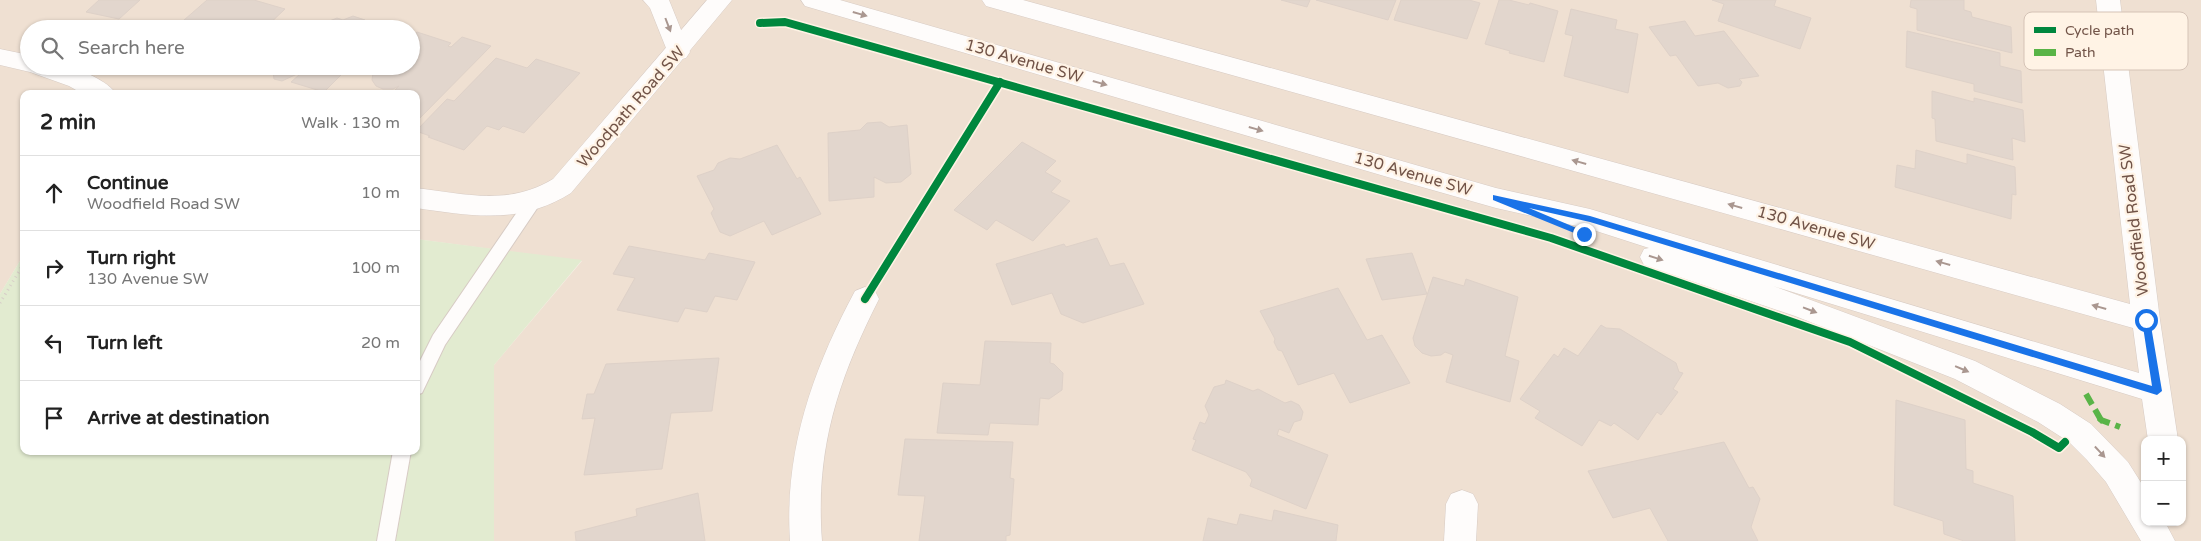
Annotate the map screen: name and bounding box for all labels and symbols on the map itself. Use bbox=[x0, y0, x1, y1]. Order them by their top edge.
one-way arrow bbox=[852, 10, 867, 18]
legend bbox=[2024, 12, 2188, 70]
one-way arrow bbox=[664, 18, 672, 32]
text: Cycle path bbox=[2065, 22, 2134, 39]
street label: 130 Avenue SW bbox=[963, 35, 1085, 87]
street label: Woodpath Road SW bbox=[573, 42, 689, 172]
text: Path bbox=[2065, 44, 2096, 61]
one-way arrow bbox=[1092, 80, 1107, 88]
one-way arrow bbox=[1248, 125, 1263, 133]
street label: Woodfield Road SW bbox=[2115, 143, 2153, 297]
street label: 130 Avenue SW bbox=[1352, 148, 1474, 200]
one-way arrow bbox=[1571, 158, 1586, 166]
one-way arrow bbox=[1728, 202, 1743, 210]
street label: 130 Avenue SW bbox=[1755, 202, 1877, 254]
route end bbox=[1573, 223, 1596, 246]
one-way arrow bbox=[1649, 255, 1664, 262]
one-way arrow bbox=[1935, 259, 1950, 267]
one-way arrow bbox=[2092, 302, 2107, 310]
one-way arrow bbox=[1803, 306, 1818, 314]
route start bbox=[2135, 309, 2158, 332]
one-way arrow bbox=[1955, 365, 1969, 373]
one-way arrow bbox=[2094, 446, 2106, 458]

